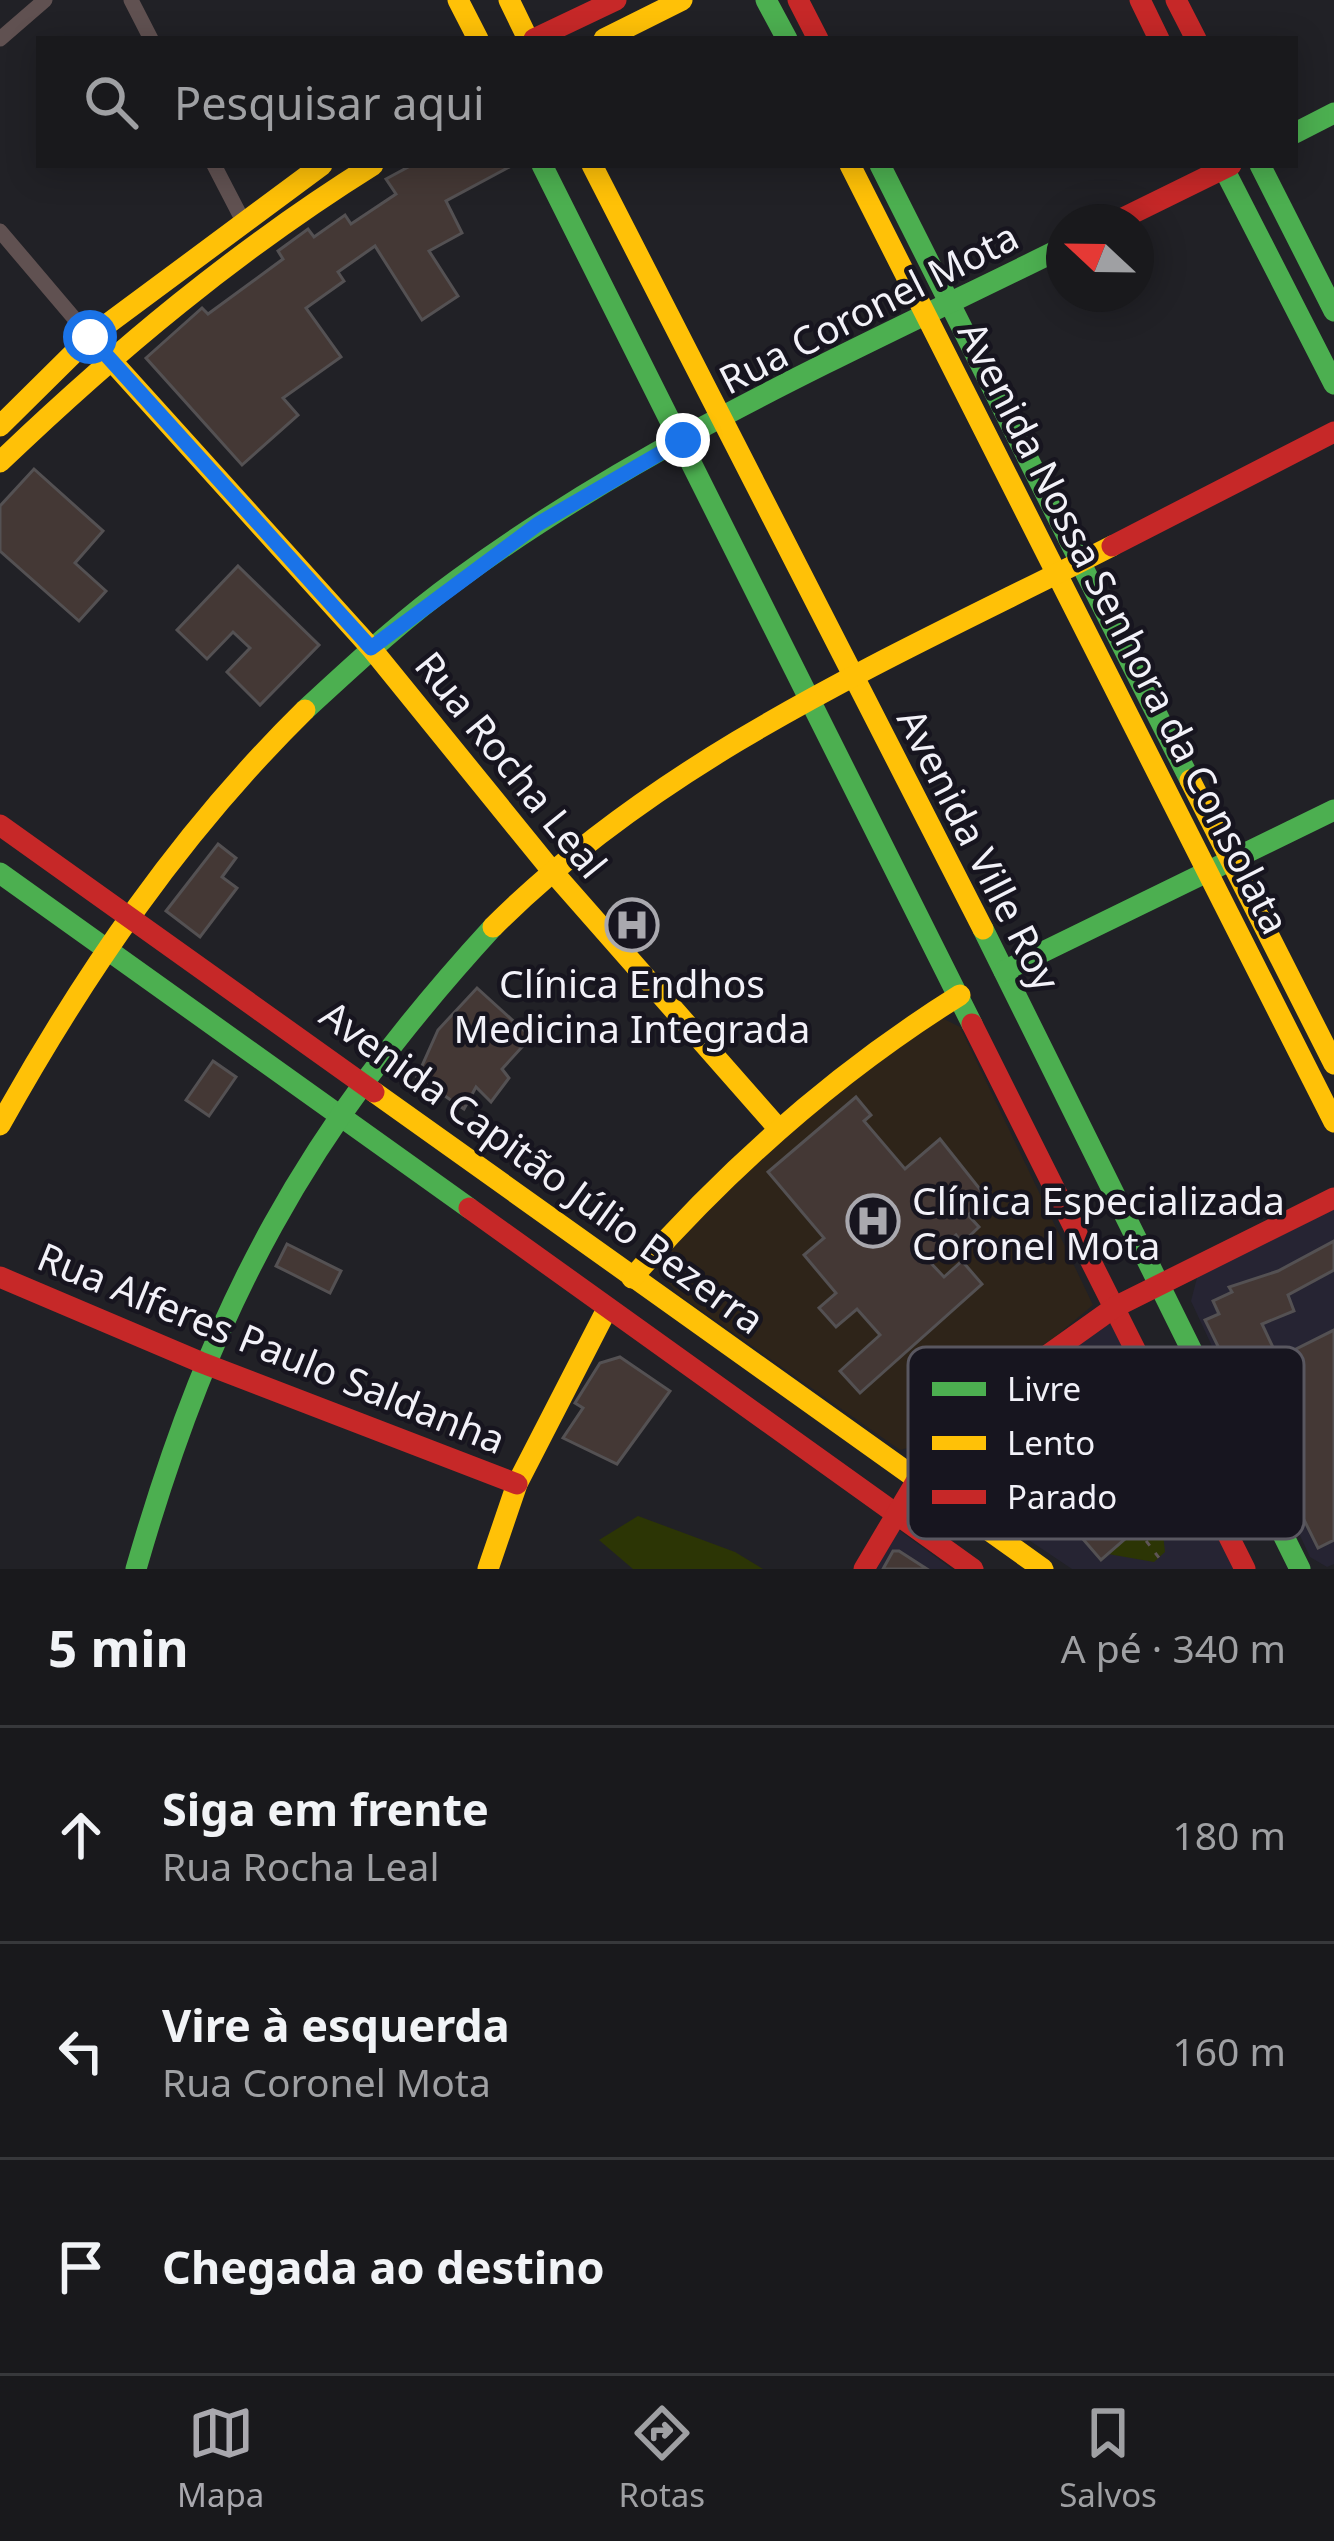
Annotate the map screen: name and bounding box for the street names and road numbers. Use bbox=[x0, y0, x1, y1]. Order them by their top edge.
street label: Rua Coronel Mota bbox=[709, 209, 1027, 405]
street label: Avenida Nossa Senhora da Consolata bbox=[947, 312, 1303, 942]
street label: Rua Rocha Leal bbox=[404, 640, 620, 888]
street label: Avenida Ville Roy bbox=[886, 699, 1074, 999]
street label: Avenida Capitão Júlio Bezerra bbox=[310, 987, 776, 1345]
street label: Rua Alferes Paulo Saldanha bbox=[30, 1229, 514, 1465]

